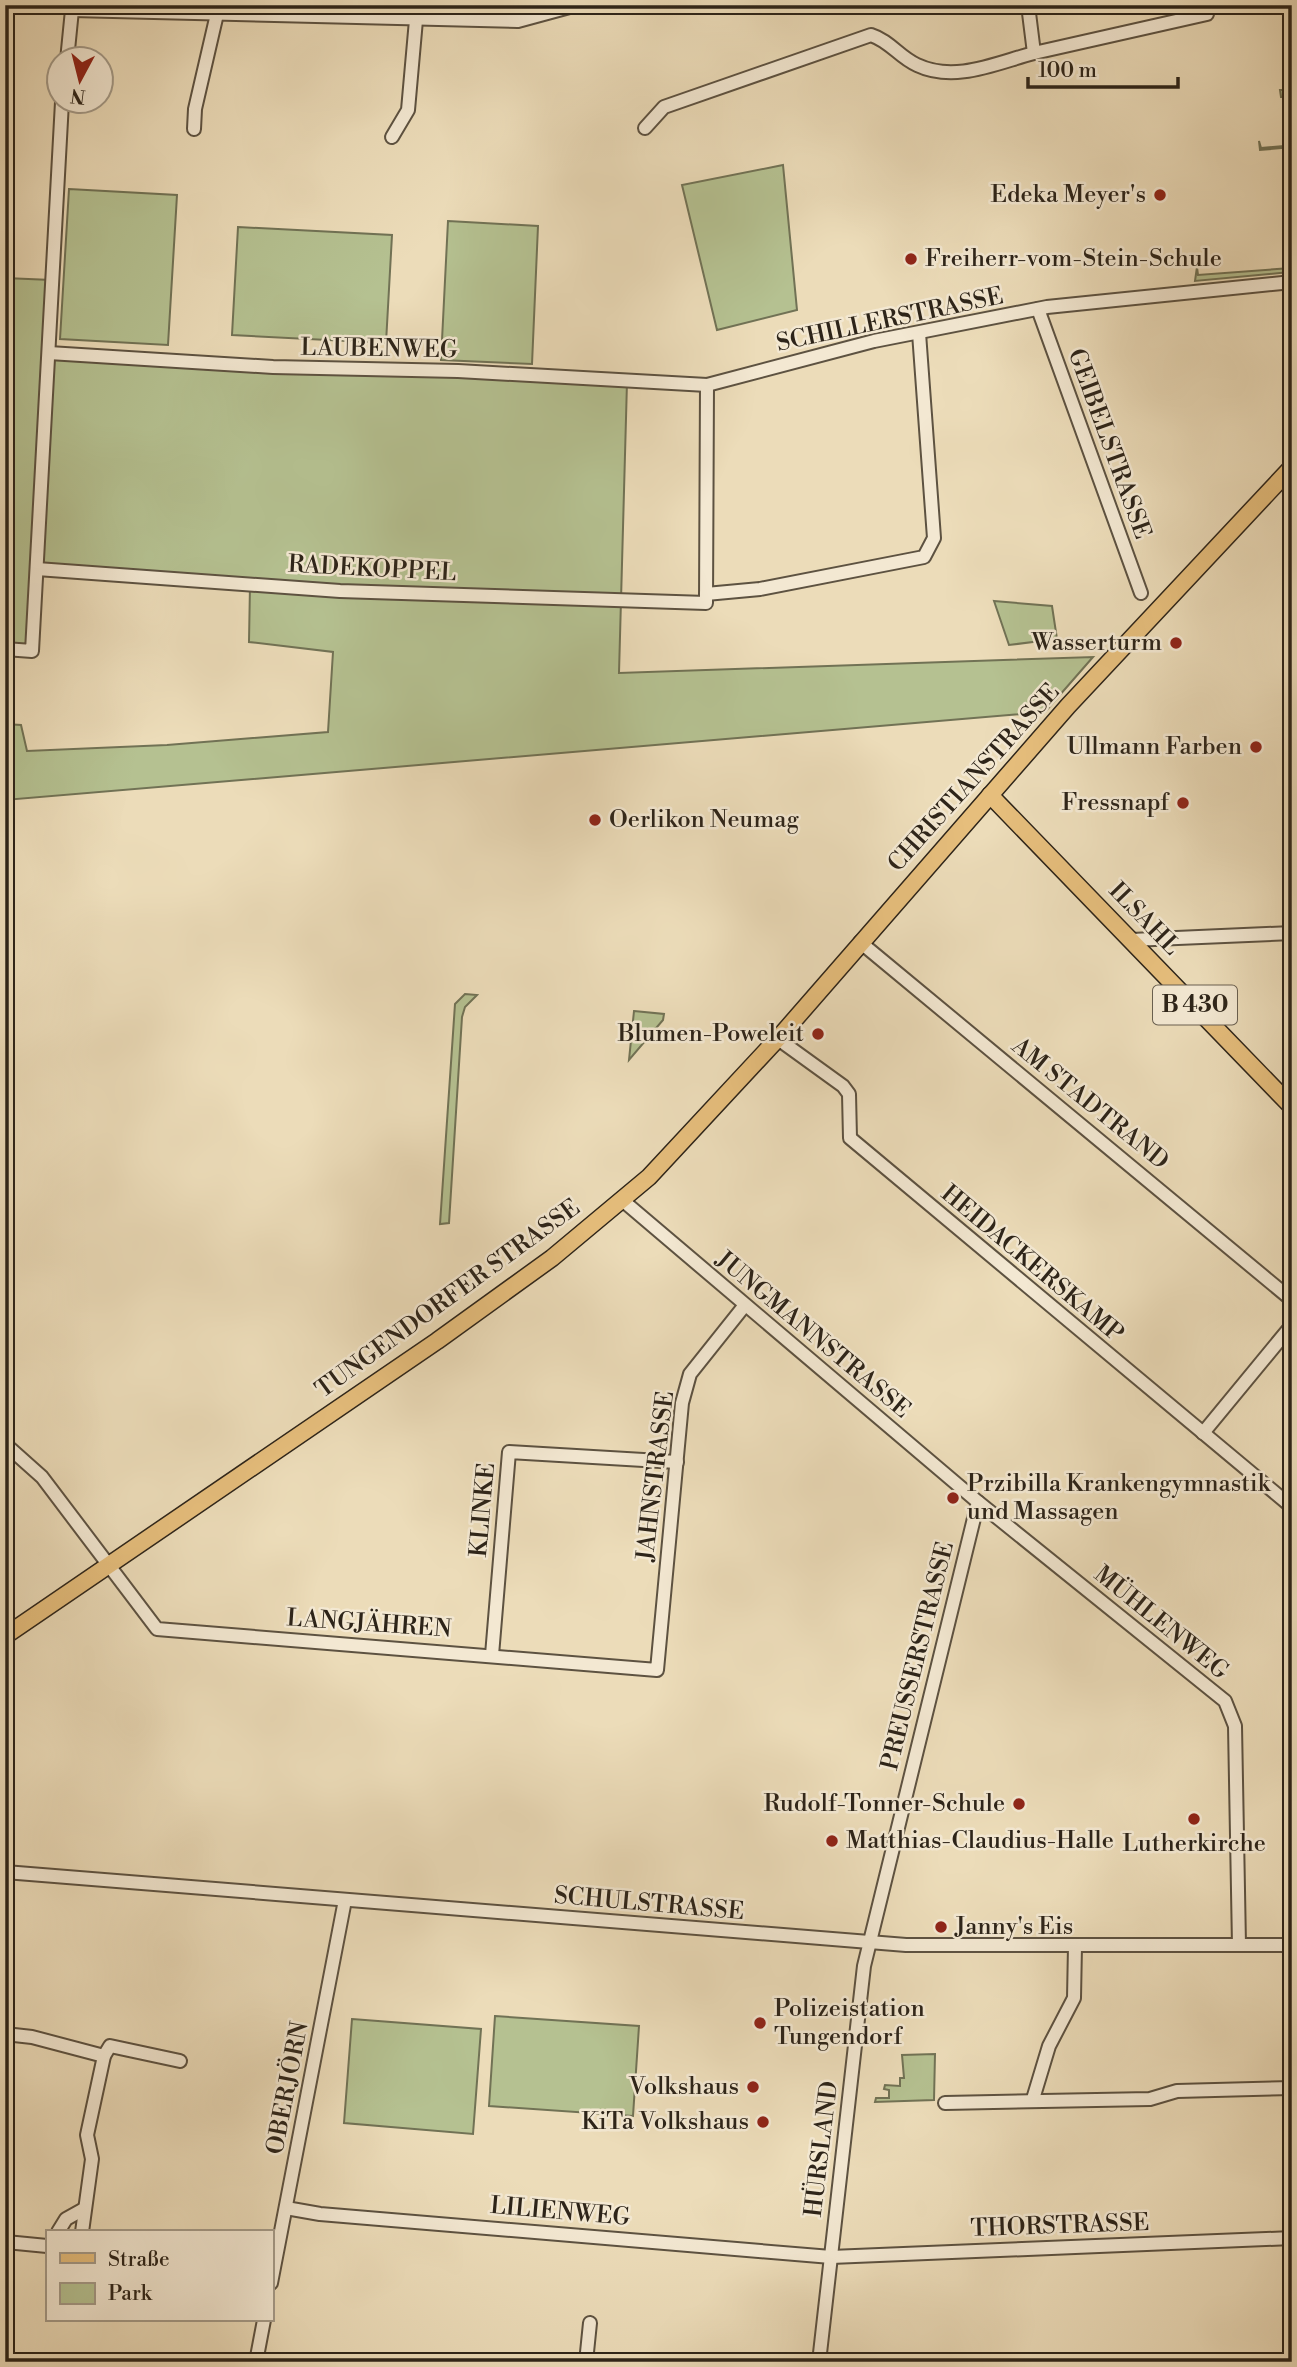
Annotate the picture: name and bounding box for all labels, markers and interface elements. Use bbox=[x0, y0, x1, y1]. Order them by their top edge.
north arrow bbox=[46, 46, 116, 116]
scale bar bbox=[1028, 46, 1178, 90]
text: 100 m bbox=[1038, 58, 1097, 84]
text: N bbox=[69, 83, 87, 109]
place label: Edeka Meyer's bbox=[990, 180, 1146, 210]
marker: Edeka Meyer's bbox=[1152, 187, 1168, 203]
place label: Freiherr-vom-Stein-Schule bbox=[925, 244, 1222, 274]
marker: Freiherr-vom-Stein-Schule bbox=[903, 251, 919, 267]
street label: SCHILLERSTRASSE bbox=[774, 281, 1006, 359]
street label: LAUBENWEG bbox=[300, 333, 458, 365]
street label: GEIBELSTRASSE bbox=[1061, 345, 1157, 543]
street label: RADEKOPPEL bbox=[287, 550, 457, 588]
place label: Wasserturm bbox=[1030, 628, 1162, 658]
marker: Wasserturm bbox=[1168, 635, 1184, 651]
street label: CHRISTIANSTRASSE bbox=[882, 678, 1066, 878]
place label: Ullmann Farben bbox=[1067, 732, 1242, 762]
marker: Ullmann Farben bbox=[1248, 739, 1264, 755]
place label: Fressnapf bbox=[1061, 788, 1170, 818]
marker: Fressnapf bbox=[1175, 795, 1191, 811]
place label: Oerlikon Neumag bbox=[609, 805, 799, 835]
marker: Oerlikon Neumag bbox=[587, 812, 603, 828]
street label: ILSAHL bbox=[1102, 876, 1186, 962]
road number: B 430 bbox=[1153, 986, 1237, 1024]
place label: Blumen-Poweleit bbox=[617, 1019, 805, 1049]
marker: Blumen-Poweleit bbox=[810, 1026, 826, 1042]
street label: AM STADTRAND bbox=[1005, 1031, 1175, 1177]
street label: HEIDACKERSKAMP bbox=[935, 1179, 1129, 1349]
street label: TUNGENDORFER STRASSE bbox=[310, 1193, 586, 1405]
street label: JUNGMANNSTRASSE bbox=[709, 1244, 916, 1425]
street label: JAHNSTRASSE bbox=[631, 1389, 681, 1564]
street label: KLINKE bbox=[464, 1462, 502, 1558]
place label: Przibilla Krankengymnastik und Massagen bbox=[967, 1469, 1272, 1527]
marker: Przibilla Krankengymnastik und Massagen bbox=[945, 1490, 961, 1506]
street label: PREUSSERSTRASSE bbox=[875, 1539, 961, 1773]
street label: MÜHLENWEG bbox=[1088, 1559, 1235, 1687]
street label: LANGJÄHREN bbox=[286, 1602, 453, 1645]
place label: Rudolf-Tonner-Schule bbox=[763, 1789, 1005, 1819]
marker: Rudolf-Tonner-Schule bbox=[1011, 1796, 1027, 1812]
marker: Lutherkirche bbox=[1186, 1811, 1202, 1827]
place label: Matthias-Claudius-Halle bbox=[846, 1826, 1114, 1856]
place label: Lutherkirche bbox=[1122, 1829, 1266, 1859]
marker: Matthias-Claudius-Halle bbox=[824, 1833, 840, 1849]
street label: SCHULSTRASSE bbox=[553, 1881, 745, 1927]
place label: Janny's Eis bbox=[954, 1912, 1073, 1942]
marker: Janny's Eis bbox=[933, 1919, 949, 1935]
place label: Polizeistation Tungendorf bbox=[774, 1994, 925, 2052]
marker: Polizeistation Tungendorf bbox=[752, 2015, 768, 2031]
street label: OBERJÖRN bbox=[259, 2019, 316, 2157]
place label: Volkshaus bbox=[628, 2072, 739, 2102]
marker: Volkshaus bbox=[745, 2079, 761, 2095]
street label: HÜRSLAND bbox=[798, 2079, 845, 2219]
place label: KiTa Volkshaus bbox=[581, 2107, 749, 2137]
marker: KiTa Volkshaus bbox=[755, 2114, 771, 2130]
street label: LILIENWEG bbox=[489, 2191, 632, 2233]
street label: THORSTRASSE bbox=[970, 2208, 1150, 2244]
legend bbox=[46, 2230, 273, 2322]
text: Straße bbox=[108, 2247, 170, 2273]
text: Park bbox=[108, 2281, 153, 2307]

